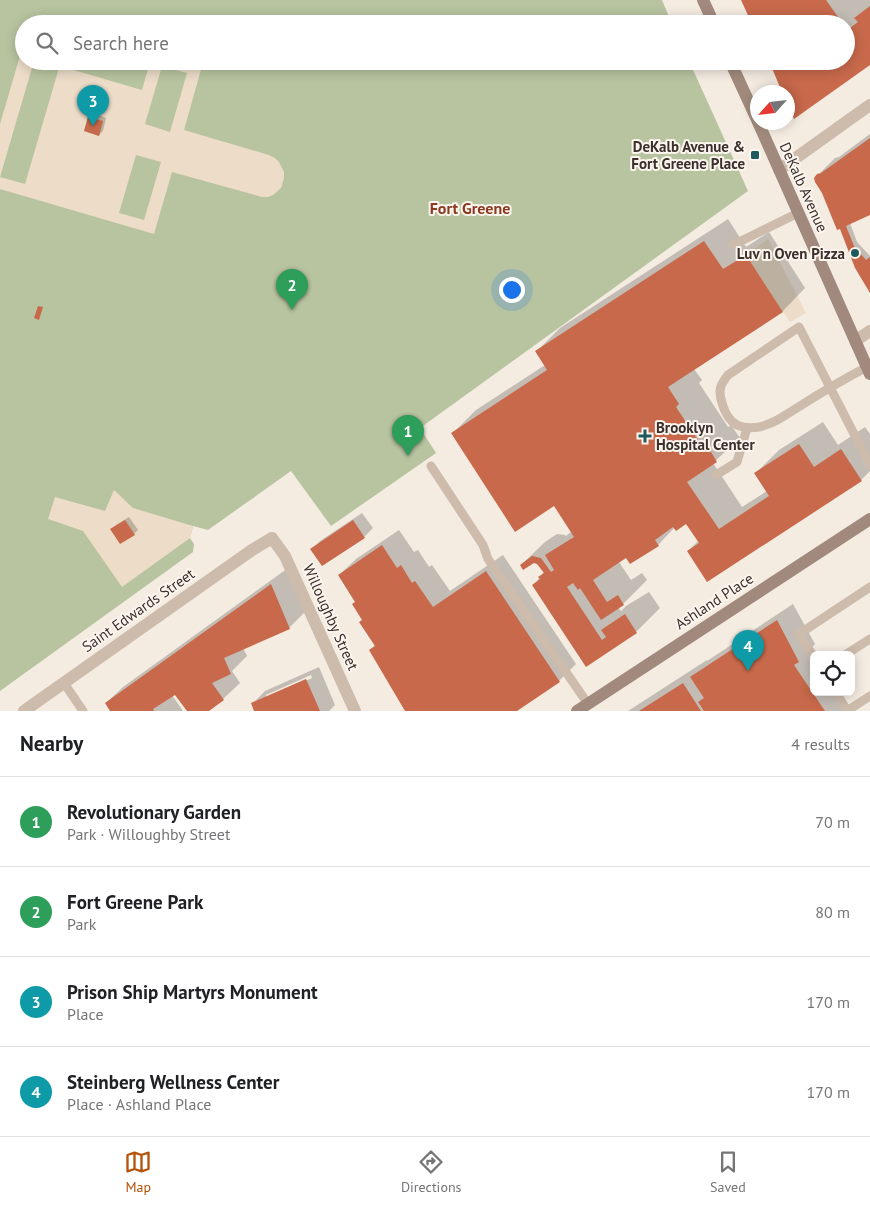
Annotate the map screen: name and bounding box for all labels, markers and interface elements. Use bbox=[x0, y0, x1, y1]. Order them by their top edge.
search box bbox=[15, 15, 855, 70]
icon: search bbox=[33, 29, 61, 57]
text: Search here bbox=[73, 31, 169, 55]
pin: 3 bbox=[77, 85, 109, 126]
north arrow bbox=[750, 85, 795, 130]
place label: DeKalb Avenue & Fort Greene Place bbox=[631, 137, 745, 173]
street label: DeKalb Avenue bbox=[776, 139, 832, 235]
marker: DeKalb Avenue & Fort Greene Place bbox=[749, 149, 761, 161]
district label: Fort Greene bbox=[430, 198, 510, 218]
place label: Luv n Oven Pizza bbox=[737, 244, 845, 263]
marker: Luv n Oven Pizza bbox=[849, 247, 861, 259]
pin: 2 bbox=[276, 269, 308, 310]
your location bbox=[499, 277, 525, 303]
pin: 1 bbox=[392, 415, 424, 456]
place label: Brooklyn Hospital Center bbox=[656, 418, 755, 454]
marker: Brooklyn Hospital Center bbox=[638, 429, 652, 443]
street label: Willoughby Street bbox=[299, 561, 363, 673]
street label: Saint Edwards Street bbox=[78, 564, 198, 656]
street label: Ashland Place bbox=[671, 569, 757, 633]
pin: 4 bbox=[732, 630, 764, 671]
map controls bbox=[810, 651, 855, 696]
button: locate bbox=[810, 651, 855, 696]
text: Nearby bbox=[20, 730, 83, 757]
text: 4 results bbox=[791, 734, 850, 754]
text: Revolutionary Garden bbox=[67, 800, 241, 824]
text: 1 bbox=[31, 812, 41, 832]
text: 70 m bbox=[815, 812, 850, 832]
text: Park · Willoughby Street bbox=[67, 824, 230, 844]
text: Fort Greene Park bbox=[67, 890, 203, 914]
text: 2 bbox=[31, 902, 41, 922]
text: 80 m bbox=[815, 902, 850, 922]
text: Park bbox=[67, 914, 96, 934]
text: Prison Ship Martyrs Monument bbox=[67, 980, 318, 1004]
text: 3 bbox=[31, 992, 41, 1012]
text: 170 m bbox=[807, 992, 850, 1012]
text: Place bbox=[67, 1004, 104, 1024]
text: Steinberg Wellness Center bbox=[67, 1070, 279, 1094]
text: 4 bbox=[31, 1082, 41, 1102]
text: 170 m bbox=[807, 1082, 850, 1102]
text: Place · Ashland Place bbox=[67, 1094, 211, 1114]
tab: Map bbox=[124, 1148, 152, 1196]
tab: Directions bbox=[401, 1148, 461, 1196]
tab: Saved bbox=[710, 1148, 746, 1196]

